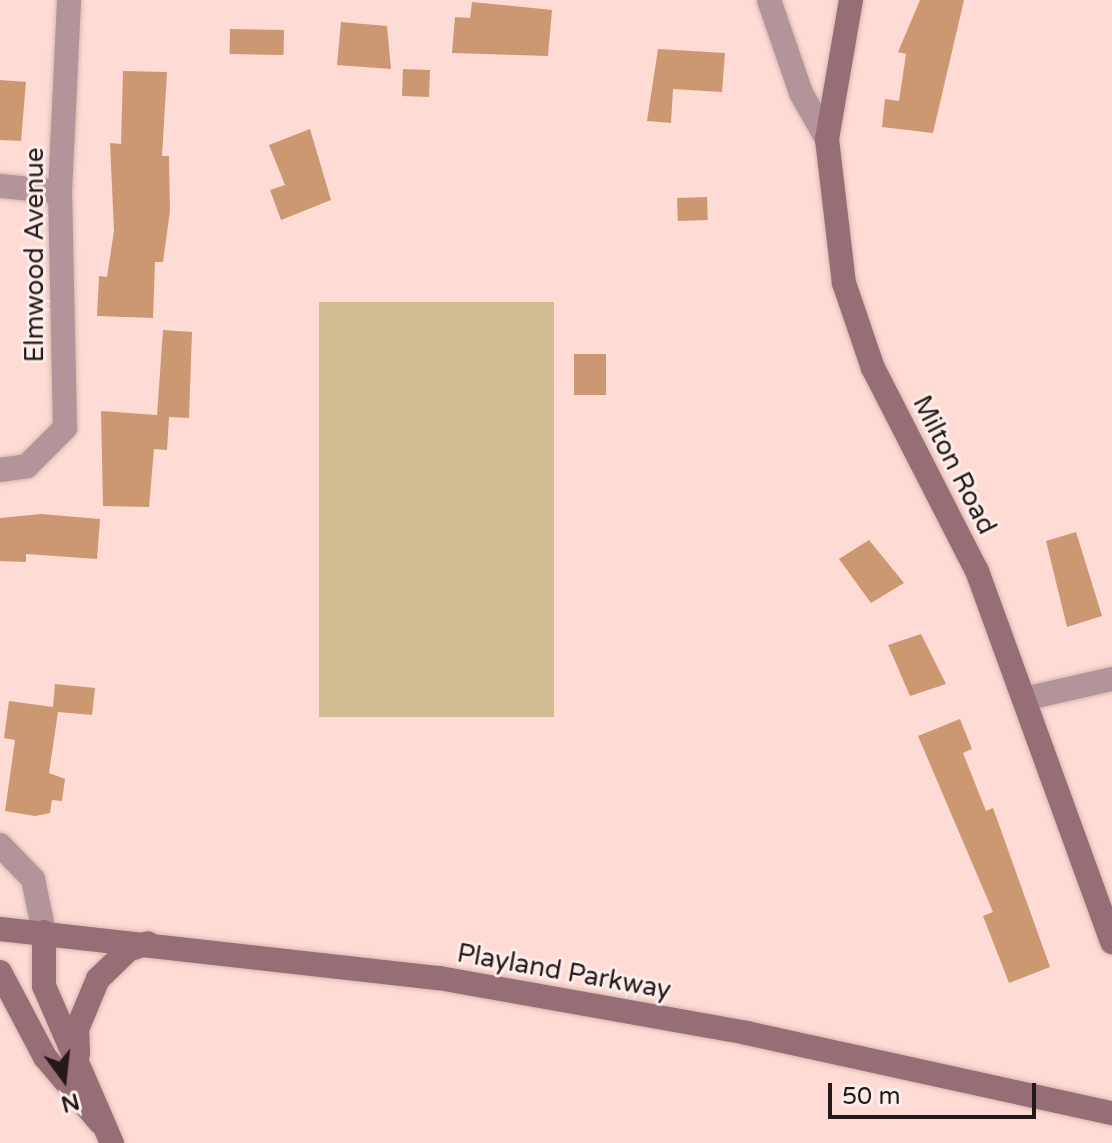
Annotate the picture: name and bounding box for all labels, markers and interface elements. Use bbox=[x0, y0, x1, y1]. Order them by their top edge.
street label: Elmwood Avenue bbox=[19, 148, 51, 362]
street label: Milton Road bbox=[906, 391, 1002, 539]
street label: Playland Parkway bbox=[455, 938, 673, 1006]
north arrow bbox=[24, 1039, 104, 1119]
scale bar bbox=[832, 1067, 1040, 1117]
text: 50 m bbox=[842, 1082, 900, 1111]
text: N bbox=[58, 1087, 82, 1117]

